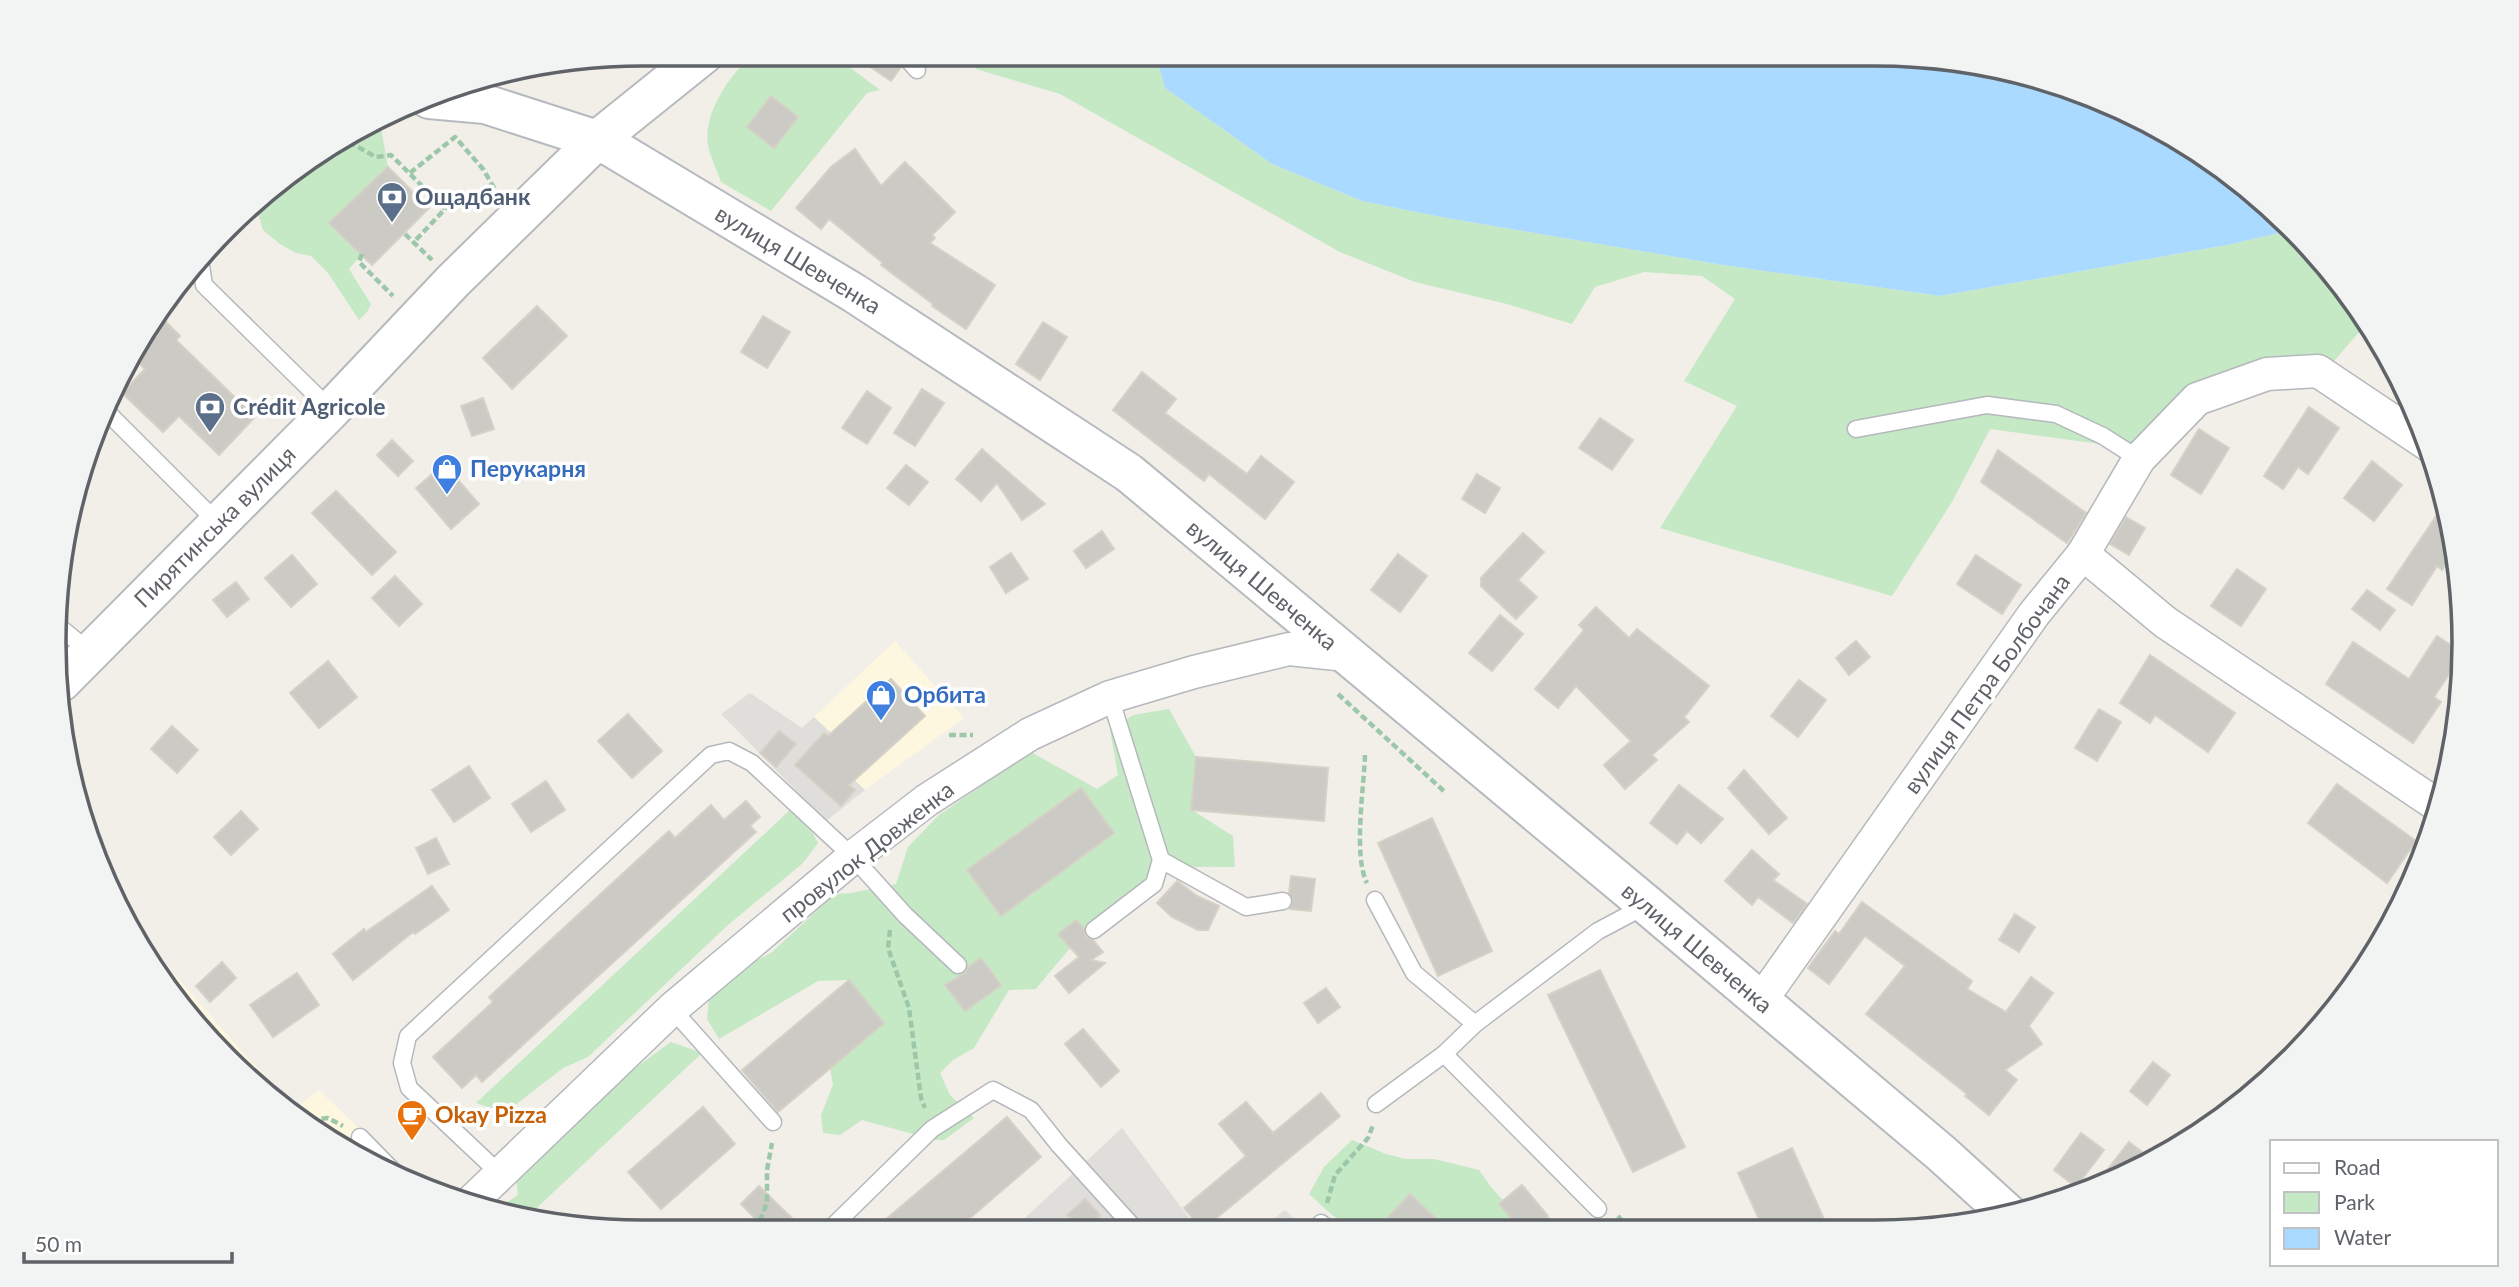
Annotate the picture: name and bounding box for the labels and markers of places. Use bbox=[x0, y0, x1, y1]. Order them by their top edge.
bank icon: Ощадбанк bbox=[375, 180, 409, 224]
place label: Ощадбанк bbox=[415, 182, 531, 210]
bank icon: Crédit Agricole bbox=[193, 390, 227, 434]
place label: Crédit Agricole bbox=[233, 392, 386, 420]
shop icon: Перукарня bbox=[430, 452, 464, 496]
place label: Перукарня bbox=[470, 454, 586, 482]
shop icon: Орбита bbox=[864, 678, 898, 722]
place label: Орбита bbox=[904, 680, 986, 708]
cafe icon: Okay Pizza bbox=[395, 1098, 429, 1142]
place label: Okay Pizza bbox=[435, 1100, 547, 1128]

